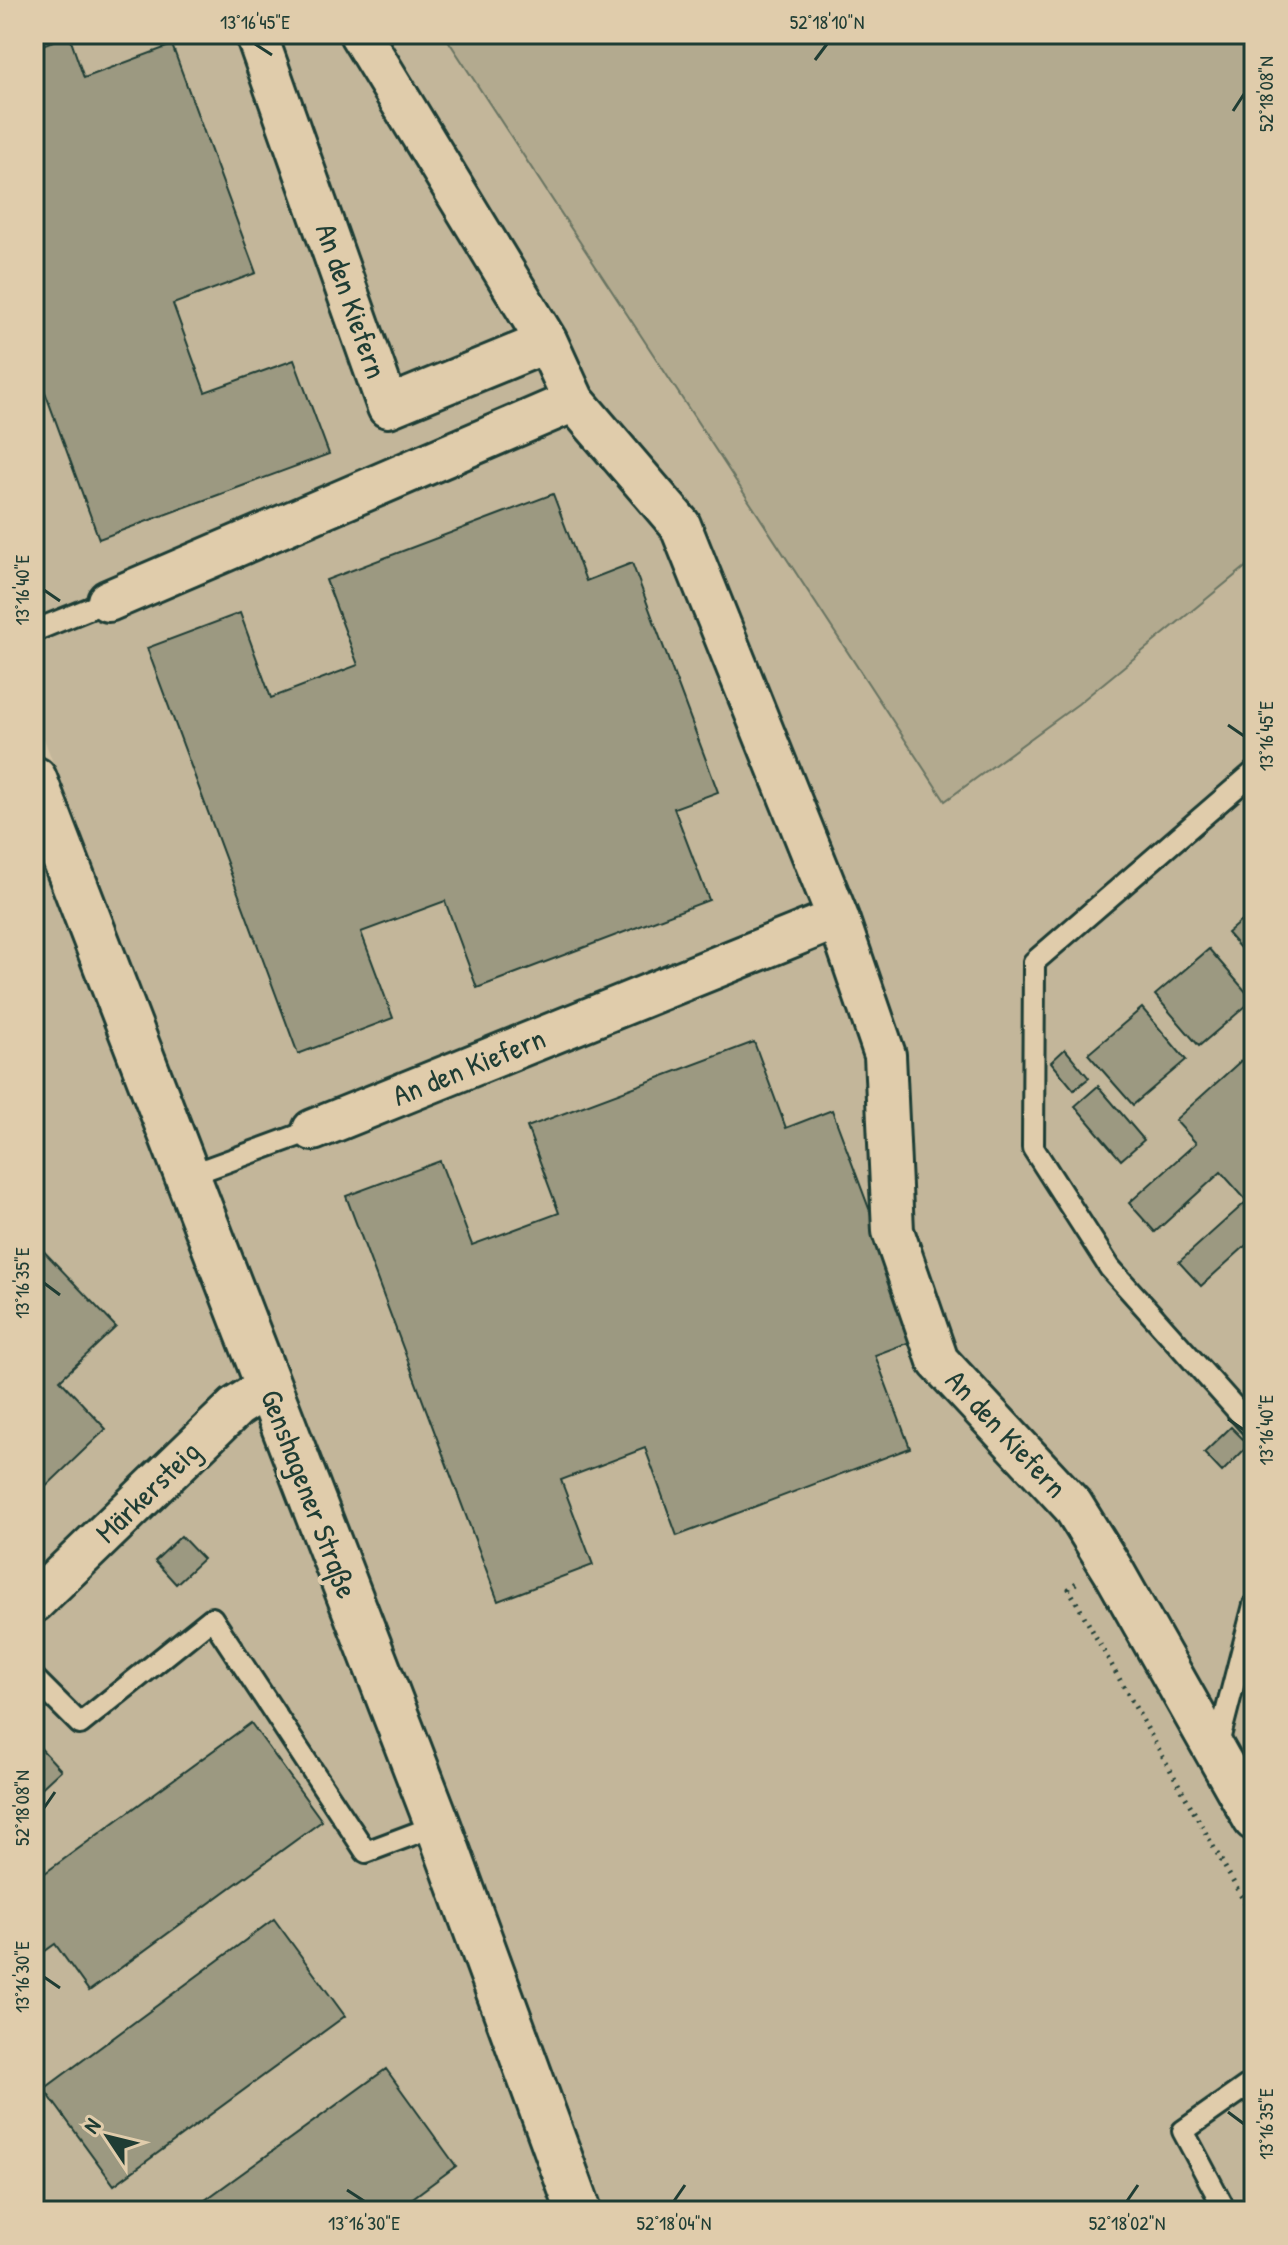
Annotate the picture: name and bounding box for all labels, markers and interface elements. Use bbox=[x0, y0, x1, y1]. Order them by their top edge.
text: 13°16'45"E bbox=[220, 8, 290, 35]
text: 52°18'10"N bbox=[790, 8, 864, 35]
text: 52°18'08"N bbox=[1252, 56, 1279, 132]
street label: An den Kiefern bbox=[307, 218, 397, 383]
text: 13°16'40"E bbox=[8, 554, 35, 625]
text: 13°16'45"E bbox=[1252, 701, 1279, 771]
street label: An den Kiefern bbox=[386, 1017, 551, 1115]
text: 13°16'35"E bbox=[8, 1247, 35, 1319]
street label: An den Kiefern bbox=[937, 1361, 1076, 1506]
street label: Genshagener Straße bbox=[252, 1384, 368, 1604]
text: 13°16'40"E bbox=[1252, 1394, 1279, 1465]
street label: Märkersteig bbox=[86, 1431, 208, 1551]
text: 52°18'08"N bbox=[8, 1770, 35, 1846]
text: 13°16'30"E bbox=[8, 1941, 35, 2013]
text: 13°16'35"E bbox=[1252, 2088, 1279, 2160]
north arrow bbox=[68, 2097, 148, 2177]
text: N bbox=[76, 2112, 107, 2139]
text: 13°16'30"E bbox=[328, 2209, 400, 2236]
text: 52°18'04"N bbox=[637, 2209, 711, 2236]
text: 52°18'02"N bbox=[1089, 2209, 1165, 2236]

